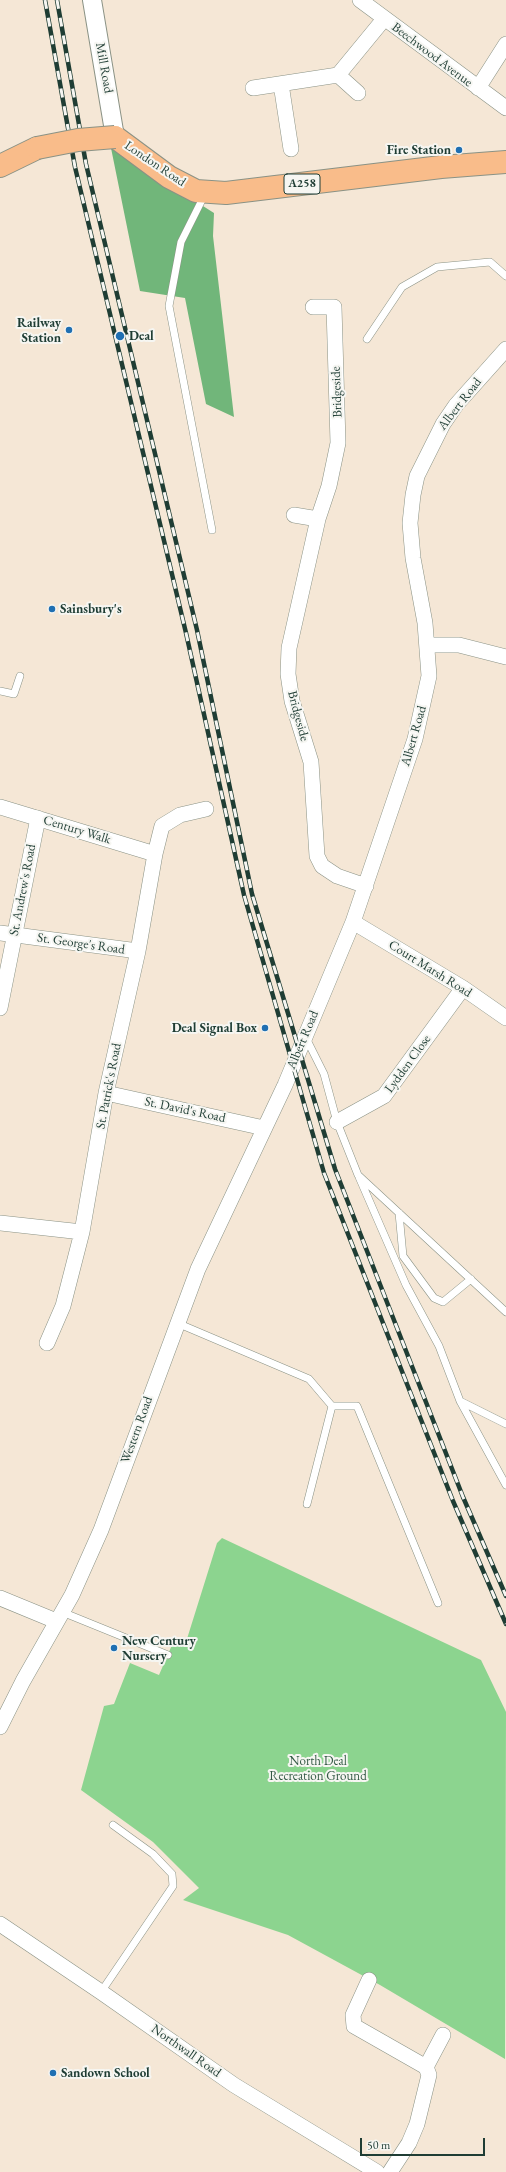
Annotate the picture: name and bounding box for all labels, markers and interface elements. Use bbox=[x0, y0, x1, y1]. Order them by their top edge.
street label: Beechwood Avenue bbox=[389, 20, 475, 90]
street label: Mill Road bbox=[92, 42, 116, 94]
street label: London Road bbox=[121, 138, 189, 190]
place label: Fire Station bbox=[387, 142, 451, 158]
marker: Fire Station bbox=[454, 145, 464, 155]
road number: A258 bbox=[284, 174, 320, 194]
place label: Railway Station bbox=[17, 315, 61, 346]
marker: Railway Station bbox=[64, 325, 74, 335]
place label: Deal bbox=[129, 328, 154, 344]
marker: Deal bbox=[114, 330, 126, 342]
street label: Bridgeside bbox=[328, 366, 346, 418]
street label: Albert Road bbox=[435, 375, 485, 433]
place label: Sainsbury's bbox=[60, 601, 122, 617]
marker: Sainsbury's bbox=[47, 604, 57, 614]
street label: Bridgeside bbox=[284, 689, 312, 743]
street label: Albert Road bbox=[398, 704, 430, 768]
street label: Century Walk bbox=[41, 812, 113, 848]
street label: St. Andrew's Road bbox=[6, 843, 40, 937]
street label: St. George's Road bbox=[36, 930, 126, 958]
street label: Court Marsh Road bbox=[385, 937, 475, 1001]
street label: Albert Road bbox=[284, 1008, 322, 1072]
place label: Deal Signal Box bbox=[172, 1020, 257, 1036]
marker: Deal Signal Box bbox=[260, 1023, 270, 1033]
street label: Lydden Close bbox=[382, 1032, 434, 1096]
street label: St. Patrick's Road bbox=[93, 1042, 125, 1130]
street label: St. David's Road bbox=[143, 1094, 227, 1126]
street label: Western Road bbox=[118, 1394, 156, 1466]
place label: New Century Nursery bbox=[122, 1633, 196, 1664]
marker: New Century Nursery bbox=[109, 1643, 119, 1653]
park label: North Deal Recreation Ground bbox=[269, 1753, 367, 1784]
street label: Northwall Road bbox=[148, 2021, 224, 2081]
place label: Sandown School bbox=[61, 2065, 150, 2081]
marker: Sandown School bbox=[48, 2068, 58, 2078]
scale bar bbox=[362, 2130, 487, 2156]
text: 50 m bbox=[367, 2137, 390, 2153]

